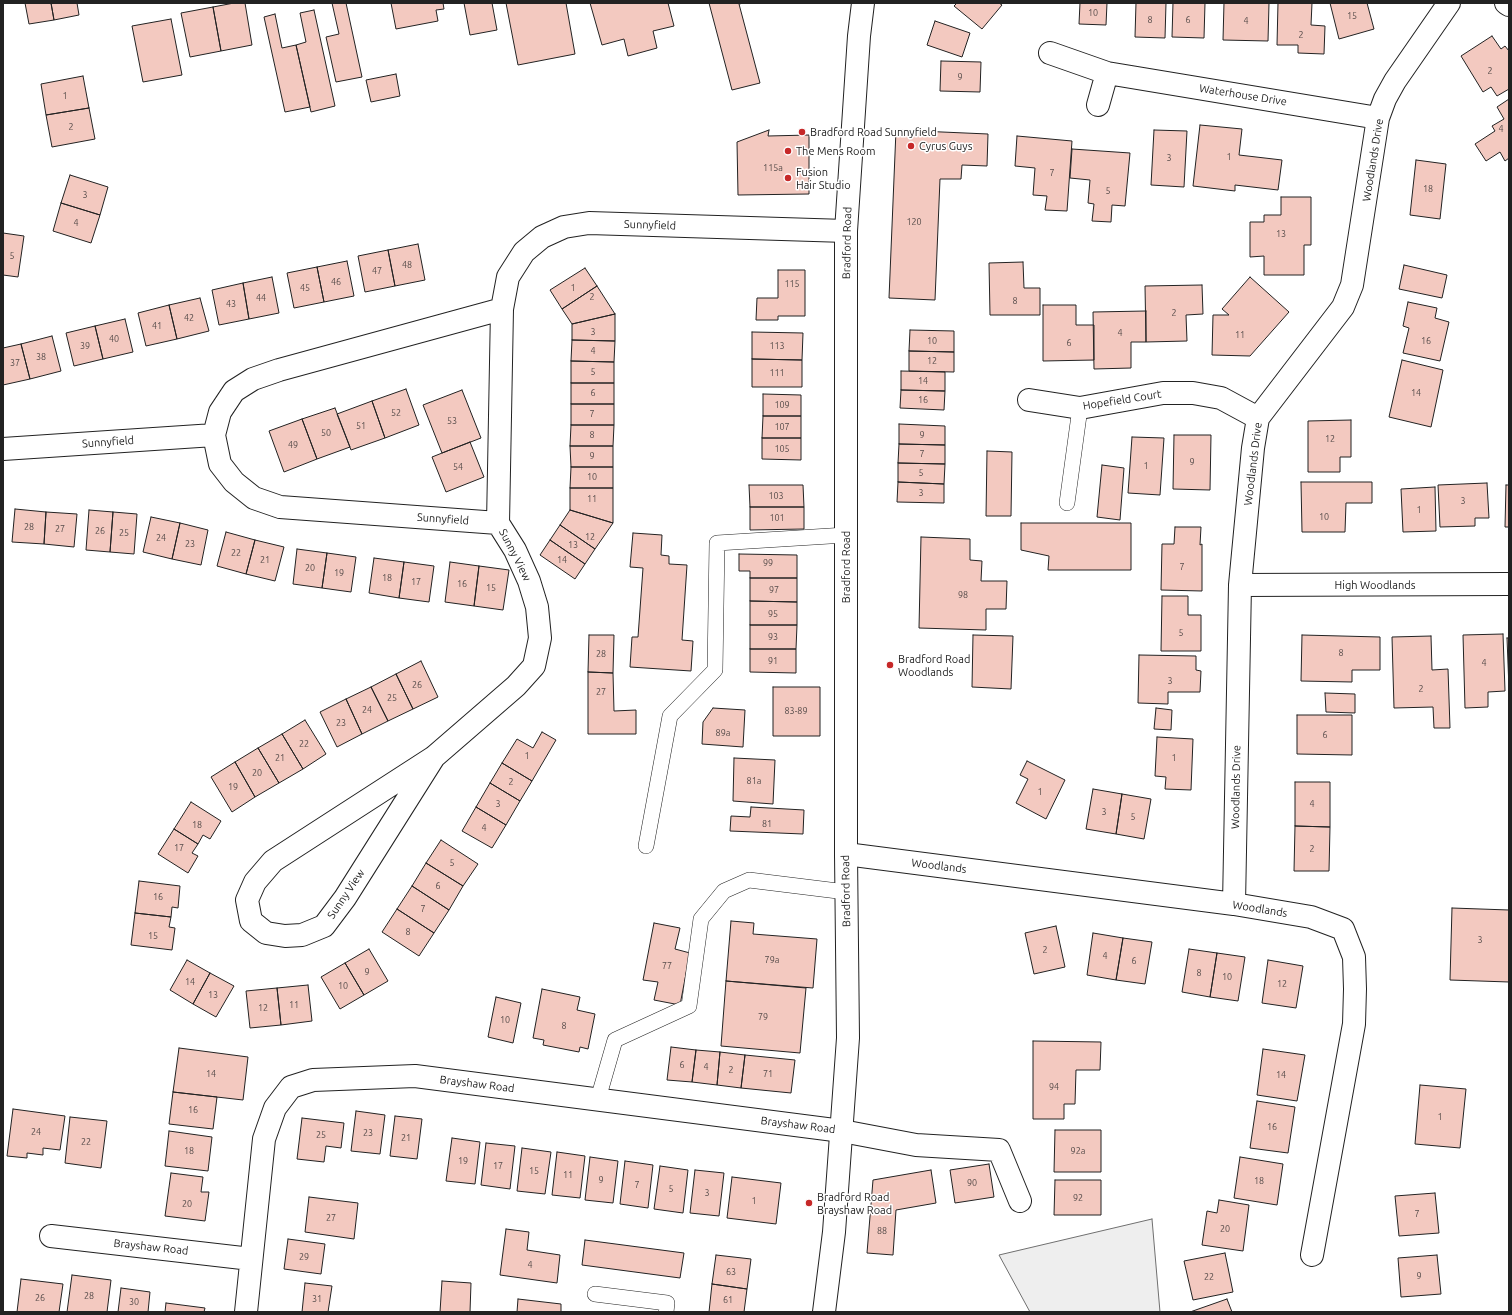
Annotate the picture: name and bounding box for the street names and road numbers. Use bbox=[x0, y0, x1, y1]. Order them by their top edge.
street label: Waterhouse Drive bbox=[1198, 82, 1288, 108]
street label: Woodlands Drive bbox=[1360, 118, 1386, 202]
street label: Bradford Road bbox=[840, 207, 854, 279]
street label: Sunnyfield bbox=[624, 217, 676, 233]
street label: Hopefield Court bbox=[1082, 387, 1162, 413]
street label: Woodlands Drive bbox=[1241, 422, 1265, 506]
street label: Sunnyfield bbox=[82, 434, 134, 450]
street label: Sunnyfield bbox=[417, 511, 469, 527]
street label: Sunny View bbox=[496, 527, 534, 583]
street label: Bradford Road bbox=[839, 531, 853, 603]
street label: High Woodlands bbox=[1335, 578, 1415, 592]
street label: Woodlands Drive bbox=[1229, 745, 1243, 829]
street label: Bradford Road bbox=[839, 855, 853, 927]
street label: Woodlands bbox=[911, 856, 967, 876]
street label: Sunny View bbox=[325, 867, 367, 921]
street label: Woodlands bbox=[1232, 898, 1288, 920]
street label: Brayshaw Road bbox=[439, 1073, 515, 1095]
street label: Brayshaw Road bbox=[760, 1114, 836, 1136]
street label: Brayshaw Road bbox=[113, 1237, 189, 1257]

